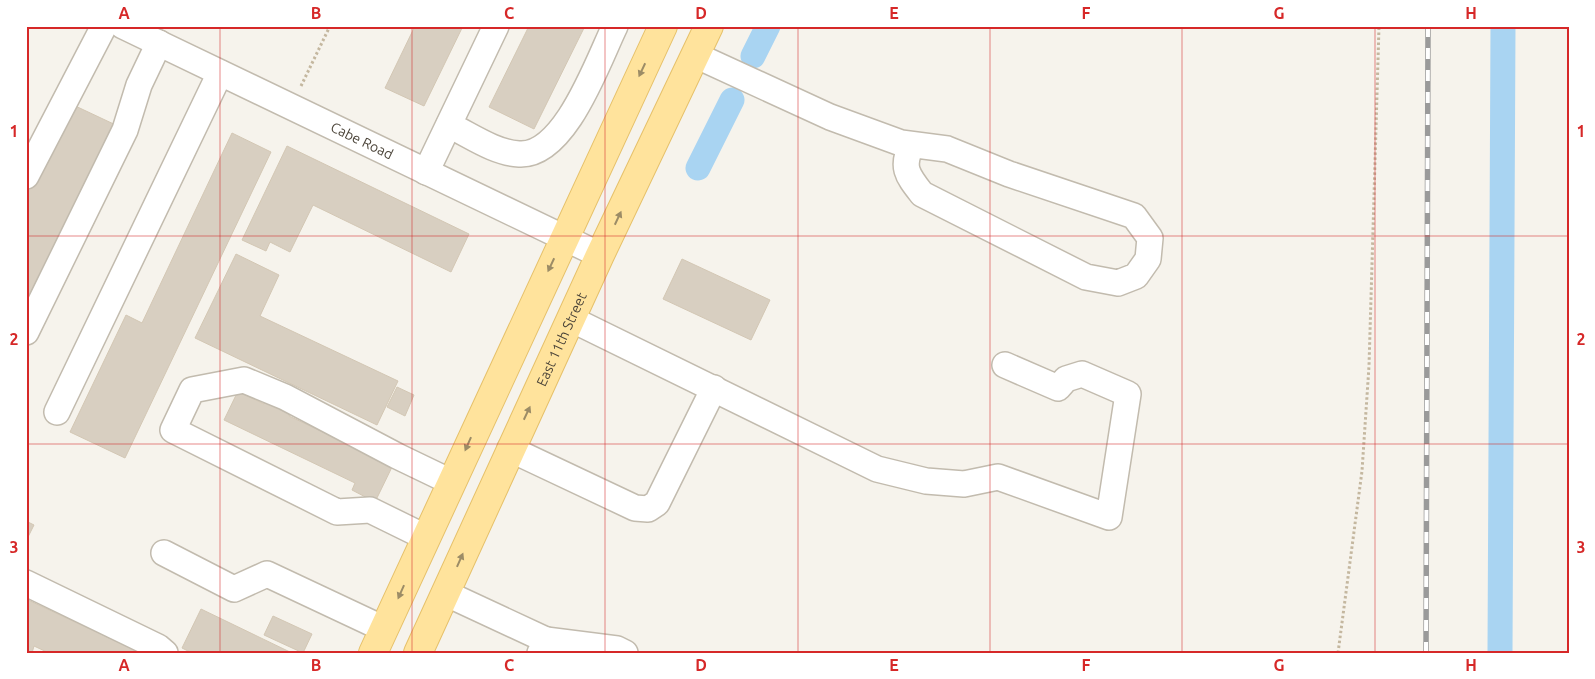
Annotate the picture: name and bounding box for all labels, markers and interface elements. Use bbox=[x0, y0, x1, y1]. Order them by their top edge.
text: A bbox=[118, 4, 130, 22]
text: B bbox=[311, 4, 321, 22]
text: C bbox=[504, 4, 514, 22]
text: D bbox=[695, 4, 707, 22]
text: E bbox=[889, 4, 899, 22]
text: F bbox=[1082, 4, 1091, 22]
text: G bbox=[1273, 4, 1285, 22]
text: H bbox=[1465, 4, 1477, 22]
one-way arrow bbox=[637, 63, 645, 77]
street label: Cabe Road bbox=[328, 119, 396, 162]
text: 1 bbox=[9, 122, 19, 140]
text: 1 bbox=[1576, 122, 1586, 140]
one-way arrow bbox=[614, 211, 622, 225]
one-way arrow bbox=[547, 258, 555, 272]
street label: East 11th Street bbox=[533, 289, 590, 389]
text: 2 bbox=[9, 330, 19, 348]
text: 2 bbox=[1576, 330, 1586, 348]
one-way arrow bbox=[523, 406, 531, 420]
one-way arrow bbox=[464, 437, 472, 451]
text: 3 bbox=[9, 538, 19, 556]
text: 3 bbox=[1576, 538, 1586, 556]
one-way arrow bbox=[456, 553, 464, 567]
one-way arrow bbox=[396, 585, 404, 599]
text: A bbox=[118, 656, 130, 674]
text: B bbox=[311, 656, 321, 674]
text: C bbox=[504, 656, 514, 674]
text: D bbox=[695, 656, 707, 674]
text: E bbox=[889, 656, 899, 674]
text: F bbox=[1082, 656, 1091, 674]
text: G bbox=[1273, 656, 1285, 674]
text: H bbox=[1465, 656, 1477, 674]

